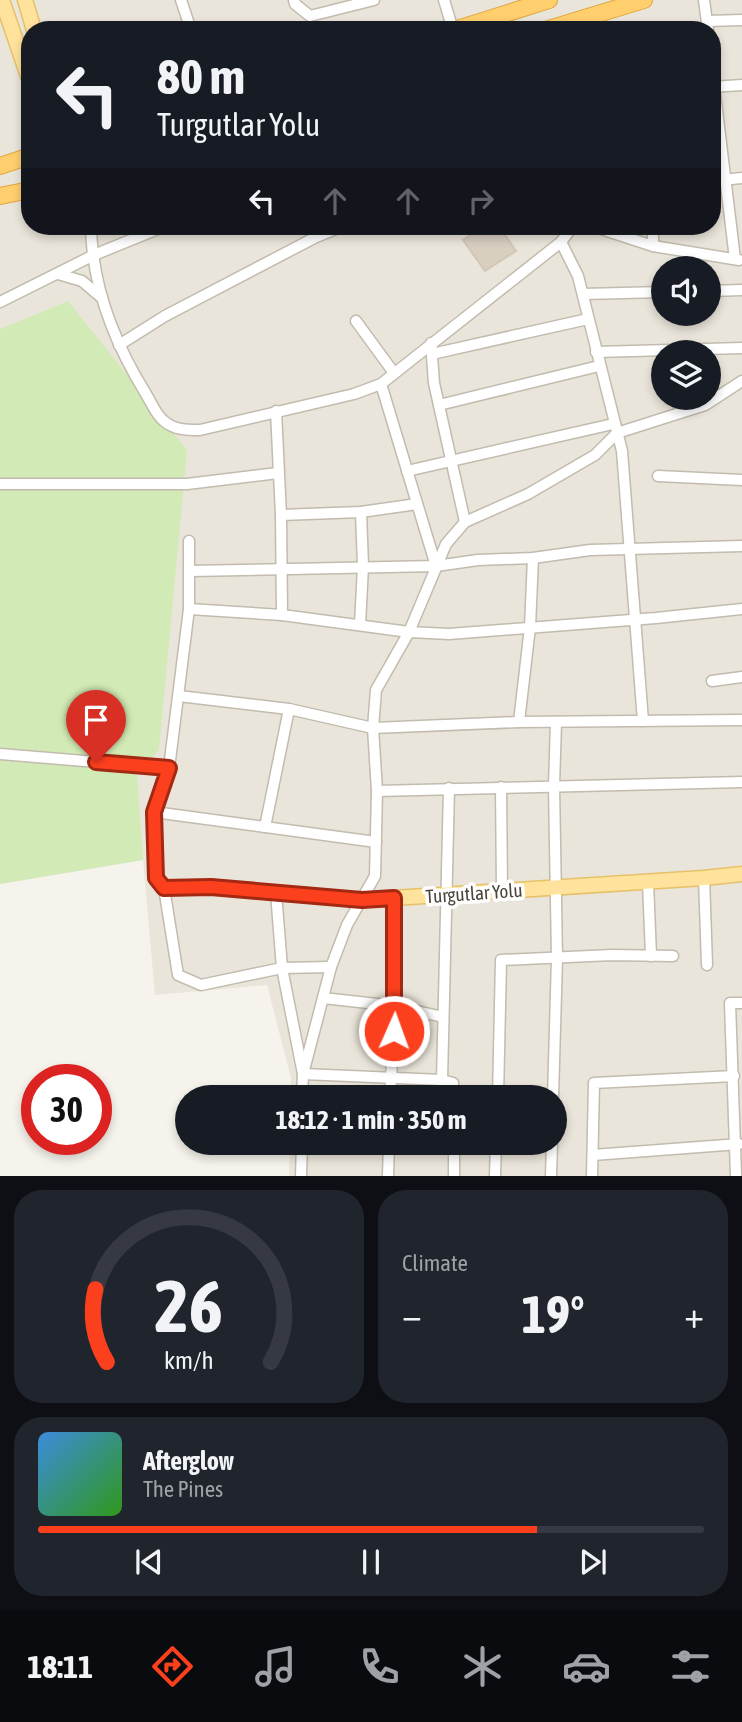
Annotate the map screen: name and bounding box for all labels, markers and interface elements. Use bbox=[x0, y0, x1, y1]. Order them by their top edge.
text: 80 m bbox=[157, 48, 245, 104]
icon: left bbox=[42, 49, 133, 140]
text: Turgutlar Yolu bbox=[157, 106, 320, 143]
icon: left bbox=[243, 182, 281, 220]
icon: ahead bbox=[316, 182, 354, 220]
icon: ahead bbox=[389, 182, 427, 220]
icon: right bbox=[462, 182, 500, 220]
map controls bbox=[651, 256, 721, 410]
button: sound bbox=[651, 256, 721, 326]
button: layers bbox=[651, 340, 721, 410]
pin bbox=[66, 690, 126, 762]
icon: arrive bbox=[77, 701, 115, 739]
street label: Turgutlar Yolu bbox=[425, 879, 523, 907]
position arrow bbox=[357, 994, 431, 1068]
speed limit sign: 30 bbox=[21, 1064, 112, 1155]
text: 18:12 · 1 min · 350 m bbox=[276, 1105, 466, 1135]
text: Climate bbox=[402, 1250, 468, 1276]
text: 26 bbox=[155, 1265, 223, 1348]
text: 19° bbox=[521, 1284, 585, 1344]
text: − bbox=[402, 1293, 422, 1336]
text: + bbox=[684, 1293, 704, 1336]
text: km/h bbox=[164, 1346, 214, 1374]
text: Afterglow bbox=[143, 1446, 234, 1476]
text: The Pines bbox=[143, 1476, 223, 1502]
icon: previous bbox=[130, 1543, 168, 1581]
icon: pause bbox=[352, 1543, 390, 1581]
icon: next bbox=[574, 1543, 612, 1581]
icon: directions bbox=[148, 1642, 197, 1691]
icon: music bbox=[251, 1642, 300, 1691]
icon: phone bbox=[355, 1642, 404, 1691]
icon: climate bbox=[458, 1642, 507, 1691]
icon: car bbox=[562, 1642, 611, 1691]
icon: filters bbox=[666, 1642, 715, 1691]
text: 18:11 bbox=[27, 1648, 93, 1685]

